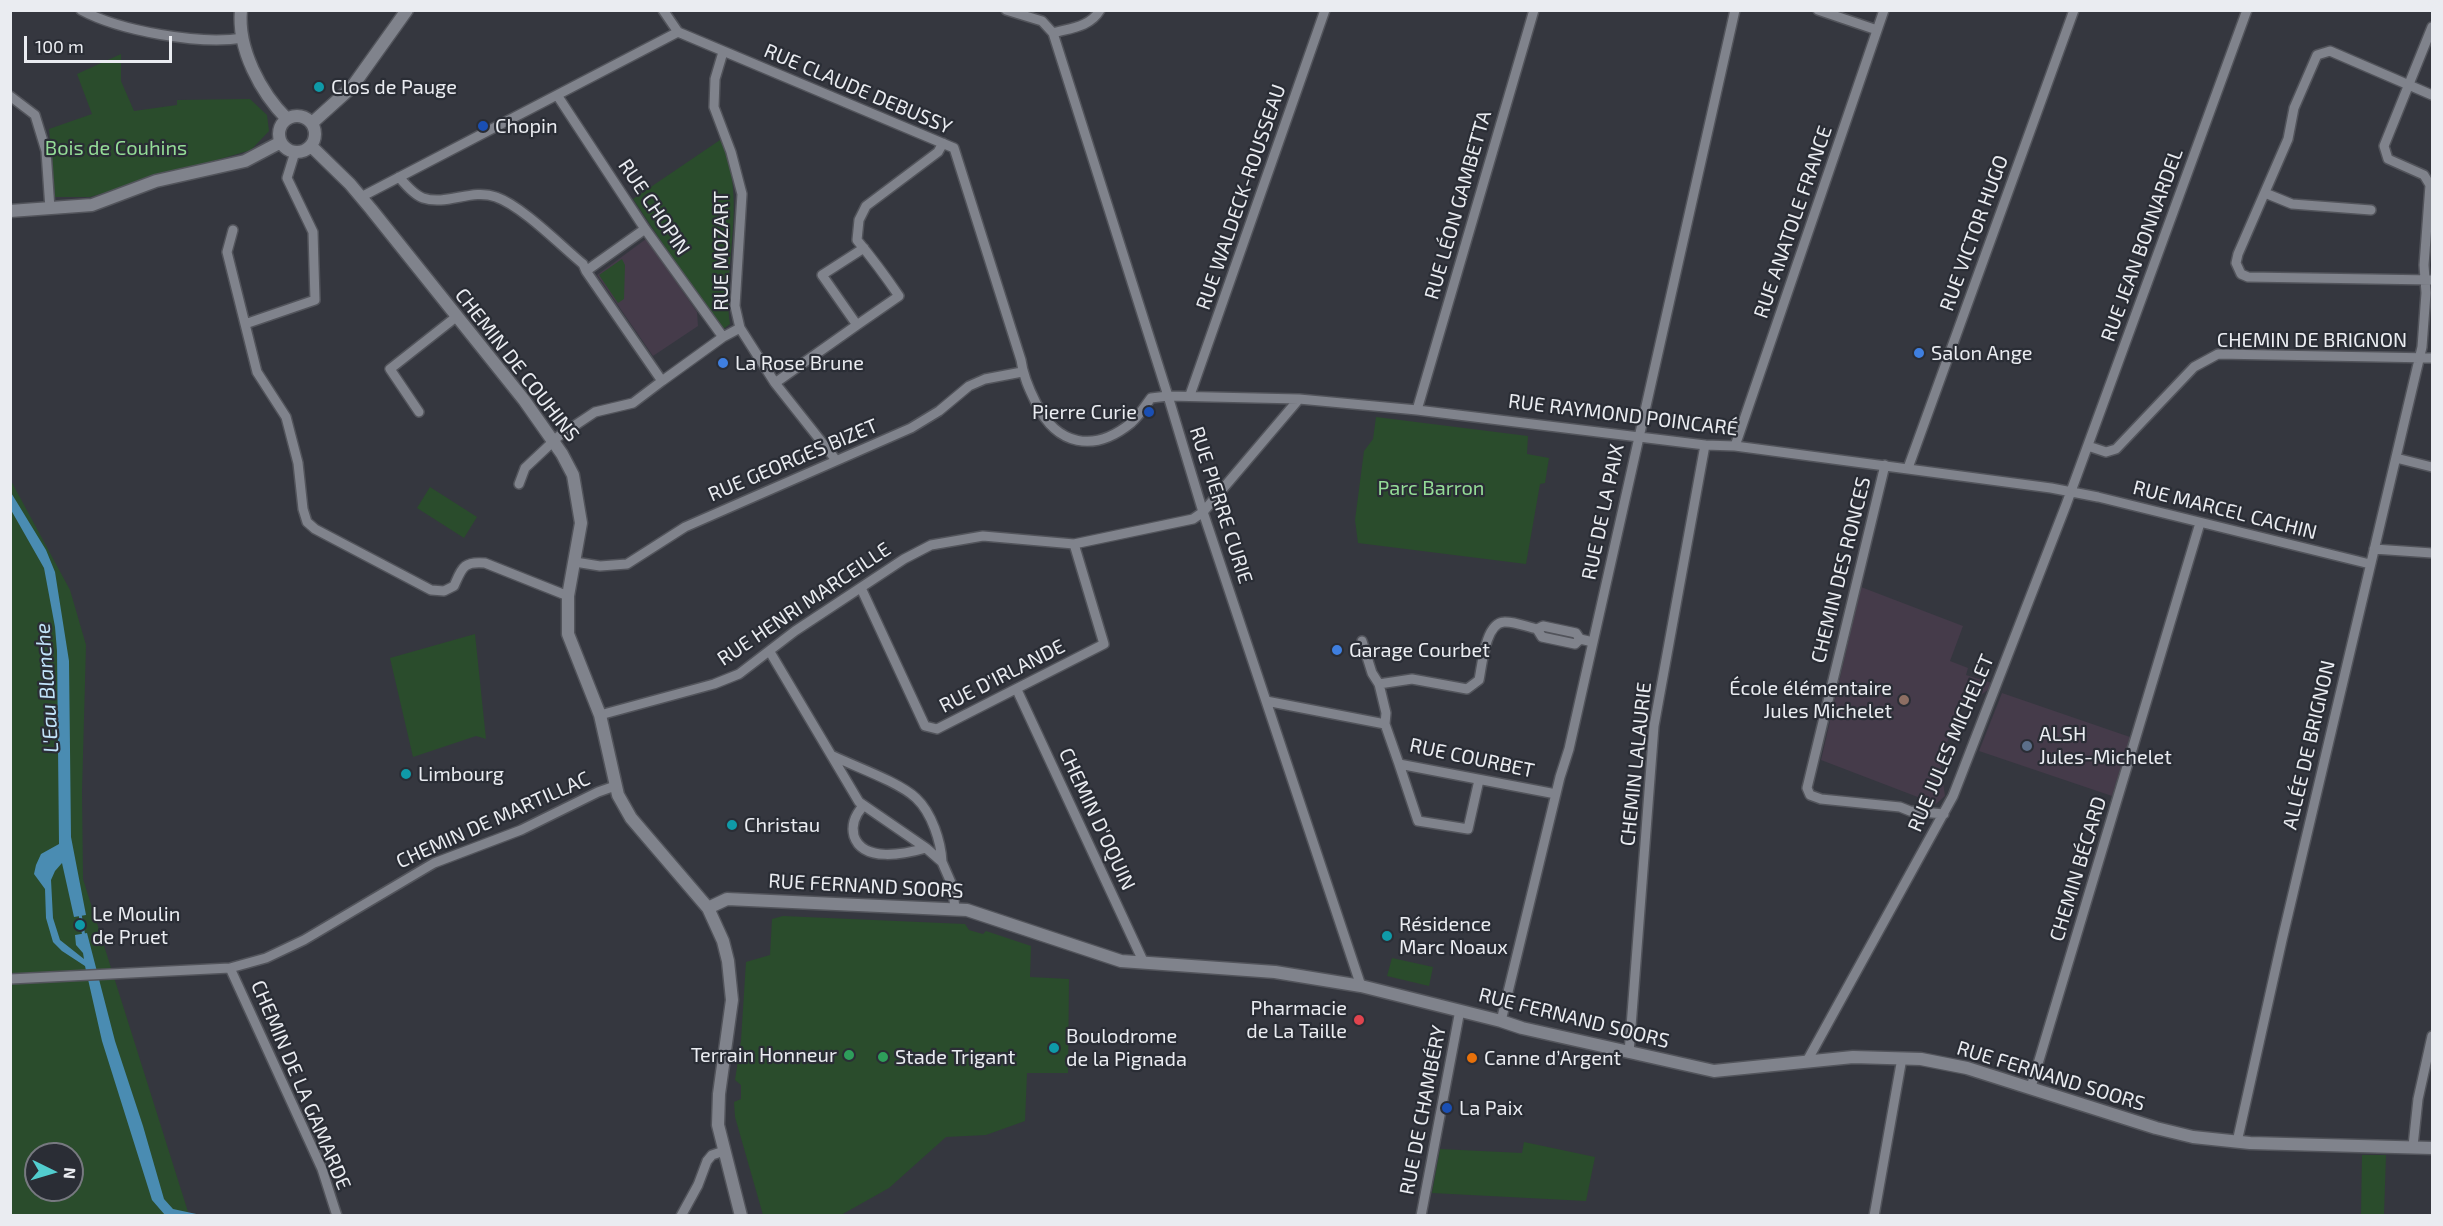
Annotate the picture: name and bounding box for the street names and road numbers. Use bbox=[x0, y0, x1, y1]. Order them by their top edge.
street label: RUE CLAUDE DEBUSSY bbox=[761, 39, 955, 139]
street label: RUE WALDECK-ROUSSEAU bbox=[1191, 81, 1291, 313]
street label: RUE LÉON GAMBETTA bbox=[1420, 108, 1496, 302]
street label: RUE ANATOLE FRANCE bbox=[1749, 123, 1837, 321]
street label: RUE JEAN BONNARDEL bbox=[2096, 145, 2188, 345]
street label: RUE VICTOR HUGO bbox=[1935, 152, 2013, 314]
street label: RUE CHOPIN bbox=[613, 154, 695, 260]
street label: RUE MOZART bbox=[709, 191, 733, 311]
street label: CHEMIN DE COUHINS bbox=[450, 284, 584, 446]
street label: CHEMIN DE BRIGNON bbox=[2217, 328, 2407, 352]
street label: RUE RAYMOND POINCARÉ bbox=[1507, 389, 1739, 441]
street label: RUE GEORGES BIZET bbox=[705, 413, 881, 507]
street label: RUE PIERRE CURIE bbox=[1184, 424, 1258, 586]
street label: RUE DE LA PAIX bbox=[1577, 442, 1629, 582]
street label: CHEMIN DES RONCES bbox=[1806, 474, 1876, 666]
street label: RUE MARCEL CACHIN bbox=[2130, 476, 2320, 544]
street label: RUE HENRI MARCEILLE bbox=[713, 537, 895, 671]
street label: RUE D'IRLANDE bbox=[935, 634, 1069, 718]
street label: RUE JULES MICHELET bbox=[1903, 651, 1999, 835]
street label: ALLÉE DE BRIGNON bbox=[2278, 658, 2340, 832]
street label: CHEMIN LALAURIE bbox=[1615, 681, 1657, 847]
street label: RUE COURBET bbox=[1408, 733, 1536, 783]
street label: CHEMIN D'OQUIN bbox=[1054, 744, 1140, 894]
street label: CHEMIN DE MARTILLAC bbox=[392, 766, 594, 874]
street label: CHEMIN BÉCARD bbox=[2045, 794, 2111, 944]
street label: RUE FERNAND SOORS bbox=[768, 869, 964, 903]
street label: CHEMIN DE LA GAMARDE bbox=[246, 977, 356, 1193]
street label: RUE FERNAND SOORS bbox=[1476, 983, 1672, 1053]
street label: RUE DE CHAMBÉRY bbox=[1395, 1023, 1451, 1197]
street label: RUE FERNAND SOORS bbox=[1954, 1036, 2148, 1116]

